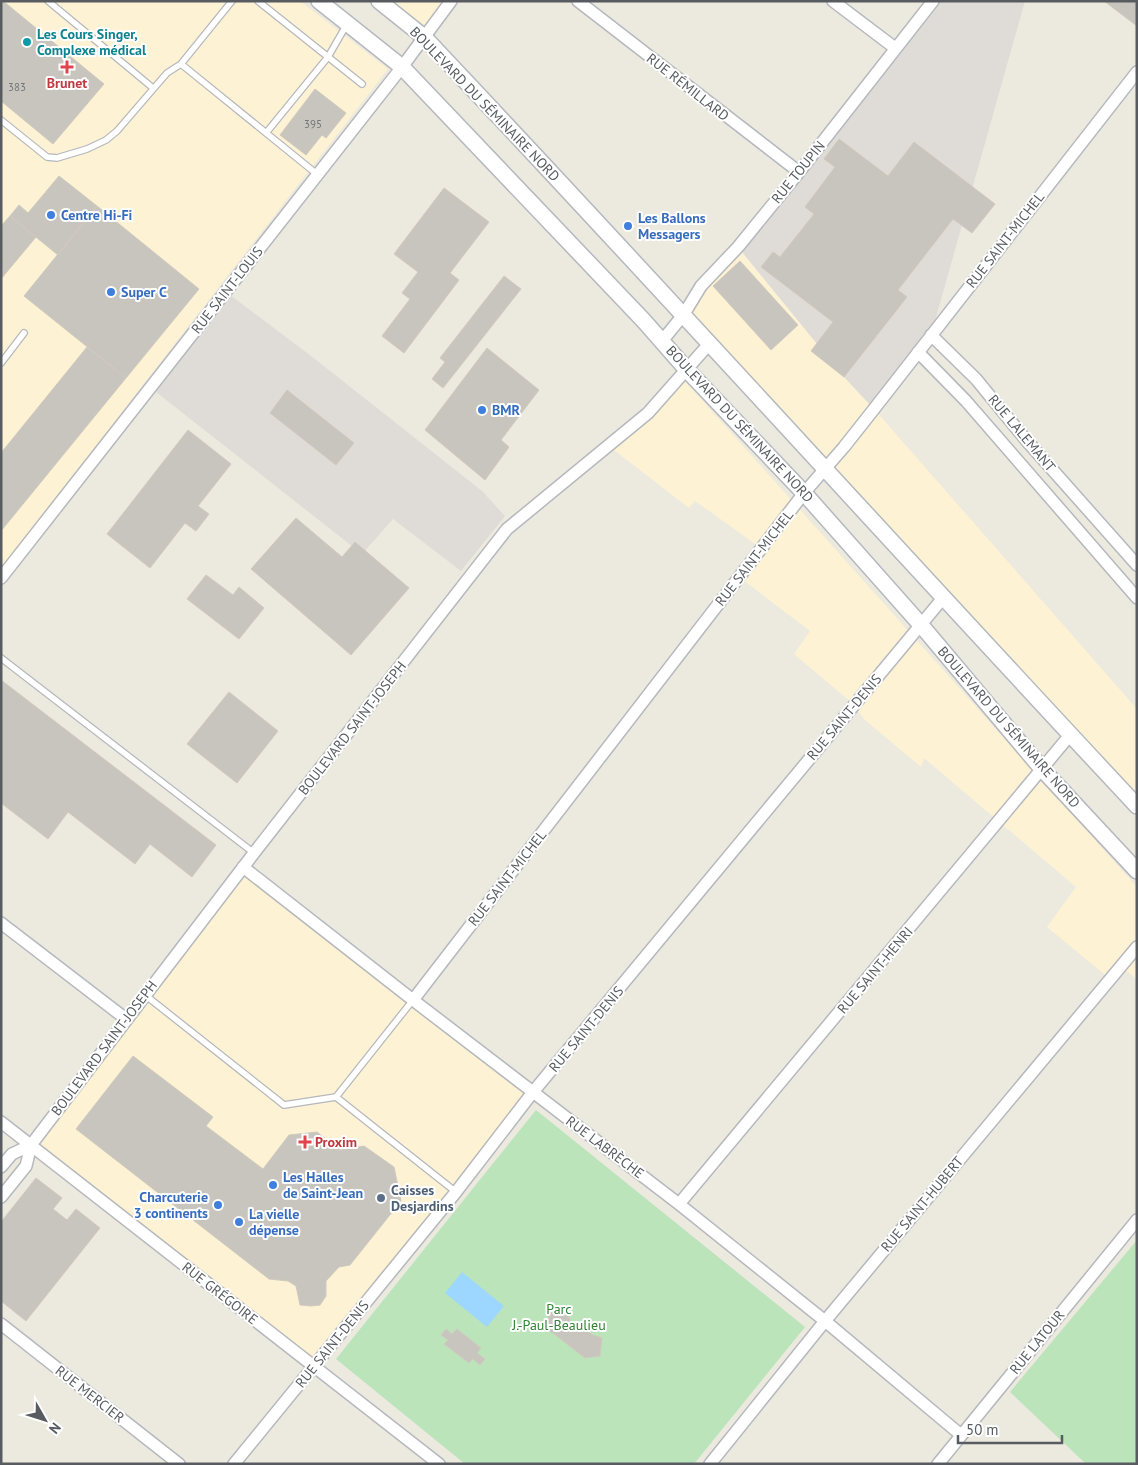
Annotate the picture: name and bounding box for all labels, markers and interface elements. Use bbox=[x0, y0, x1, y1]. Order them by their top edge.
street label: BOULEVARD DU SÉMINAIRE NORD bbox=[406, 23, 564, 185]
place label: Les Cours Singer, Complexe médical bbox=[37, 25, 147, 59]
marker: Les Cours Singer, Complexe médical bbox=[21, 36, 33, 48]
street label: RUE RÉMILLARD bbox=[643, 49, 733, 125]
marker: Brunet bbox=[61, 61, 73, 73]
place label: Brunet bbox=[47, 74, 87, 92]
house number: 383 bbox=[8, 80, 26, 94]
house number: 395 bbox=[304, 117, 322, 131]
street label: RUE TOUPIN bbox=[767, 137, 829, 207]
street label: RUE SAINT-MICHEL bbox=[962, 188, 1048, 292]
place label: Centre Hi-Fi bbox=[61, 206, 133, 224]
marker: Centre Hi-Fi bbox=[45, 209, 57, 221]
place label: Les Ballons Messagers bbox=[638, 209, 706, 243]
marker: Les Ballons Messagers bbox=[622, 220, 634, 232]
street label: RUE SAINT-LOUIS bbox=[187, 243, 267, 337]
place label: Super C bbox=[121, 283, 167, 301]
marker: Super C bbox=[105, 286, 117, 298]
street label: BOULEVARD DU SÉMINAIRE NORD bbox=[662, 342, 818, 506]
street label: RUE LALEMANT bbox=[984, 391, 1060, 476]
place label: BMR bbox=[492, 401, 520, 419]
marker: BMR bbox=[476, 404, 488, 416]
street label: RUE SAINT-MICHEL bbox=[711, 506, 797, 610]
street label: BOULEVARD DU SÉMINAIRE NORD bbox=[934, 643, 1084, 811]
street label: BOULEVARD SAINT-JOSEPH bbox=[294, 657, 410, 799]
street label: RUE SAINT-DENIS bbox=[803, 670, 885, 764]
street label: RUE SAINT-MICHEL bbox=[464, 826, 550, 930]
street label: RUE SAINT-HENRI bbox=[833, 923, 917, 1017]
street label: BOULEVARD SAINT-JOSEPH bbox=[47, 977, 161, 1119]
street label: RUE SAINT-DENIS bbox=[545, 982, 627, 1076]
street label: RUE LABRÈCHE bbox=[562, 1112, 648, 1182]
place label: Proxim bbox=[315, 1133, 357, 1151]
marker: Proxim bbox=[299, 1136, 311, 1148]
street label: RUE SAINT-HUBERT bbox=[877, 1152, 967, 1255]
place label: Les Halles de Saint-Jean bbox=[283, 1168, 363, 1202]
marker: Les Halles de Saint-Jean bbox=[267, 1179, 279, 1191]
place label: Caisses Desjardins bbox=[391, 1181, 454, 1215]
place label: Charcuterie 3 continents bbox=[134, 1188, 208, 1222]
marker: Caisses Desjardins bbox=[375, 1192, 387, 1204]
marker: Charcuterie 3 continents bbox=[212, 1199, 224, 1211]
place label: La vielle dépense bbox=[249, 1205, 299, 1239]
marker: La vielle dépense bbox=[233, 1216, 245, 1228]
street label: RUE GRÉGOIRE bbox=[179, 1258, 261, 1328]
street label: RUE SAINT-DENIS bbox=[291, 1297, 373, 1391]
park label: Parc J.-Paul-Beaulieu bbox=[511, 1300, 606, 1334]
street label: RUE LATOUR bbox=[1006, 1306, 1068, 1378]
street label: RUE MERCIER bbox=[52, 1361, 128, 1427]
north arrow bbox=[20, 1395, 70, 1445]
scale bar bbox=[958, 1412, 1062, 1444]
text: N bbox=[45, 1419, 65, 1437]
text: 50 m bbox=[966, 1420, 999, 1439]

